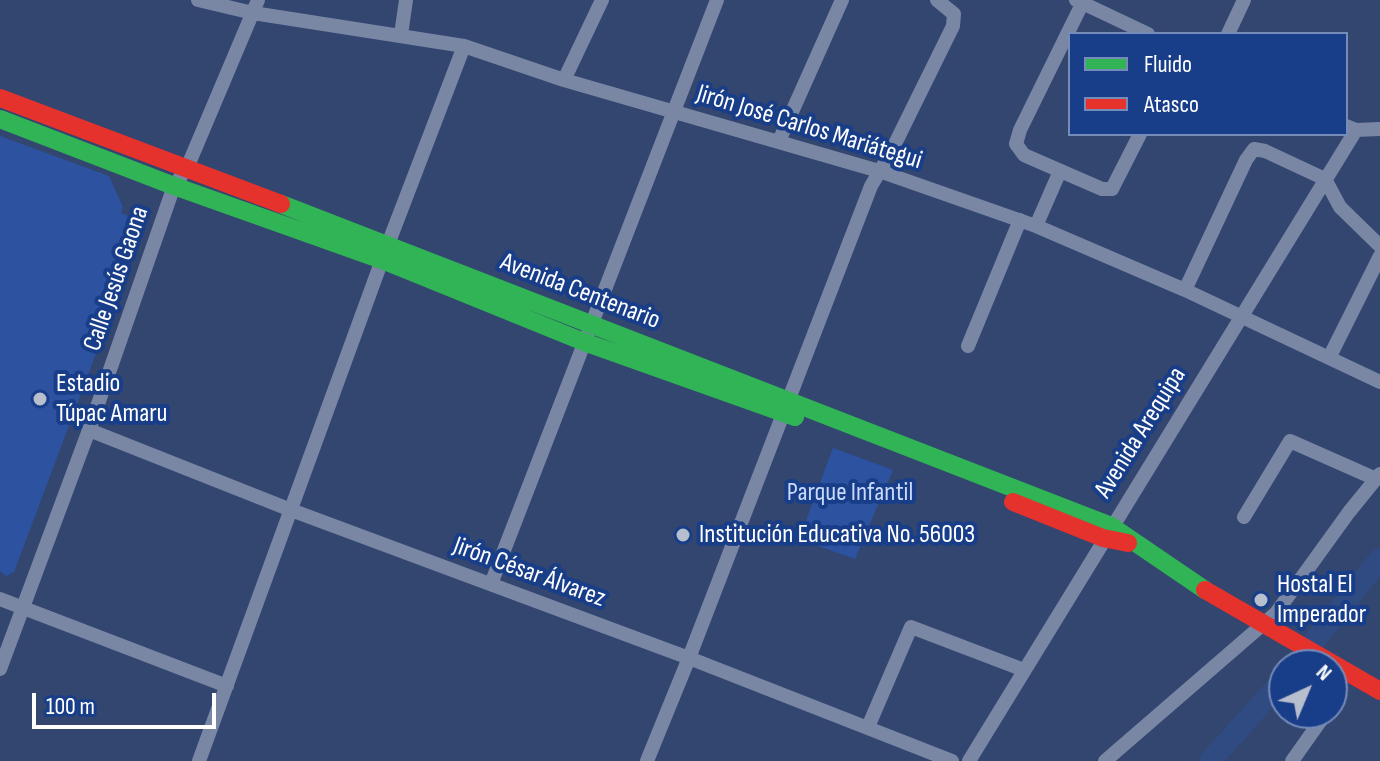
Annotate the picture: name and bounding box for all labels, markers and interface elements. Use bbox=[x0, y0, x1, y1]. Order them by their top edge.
legend bbox=[1068, 32, 1348, 136]
text: Fluido bbox=[1144, 50, 1192, 79]
street label: Jirón José Carlos Mariátegui bbox=[693, 79, 925, 177]
text: Atasco bbox=[1144, 90, 1199, 119]
street label: Calle Jesús Gaona bbox=[78, 203, 156, 355]
street label: Avenida Centenario bbox=[496, 247, 664, 337]
street label: Avenida Arequipa bbox=[1088, 362, 1194, 504]
place label: Estadio Túpac Amaru bbox=[56, 368, 167, 430]
marker: Estadio Túpac Amaru bbox=[31, 390, 49, 408]
park label: Parque Infantil bbox=[787, 477, 913, 509]
place label: Institución Educativa No. 56003 bbox=[699, 519, 975, 551]
marker: Institución Educativa No. 56003 bbox=[674, 526, 692, 544]
street label: Jirón César Álvarez bbox=[449, 531, 609, 615]
place label: Hostal El Imperador bbox=[1277, 569, 1366, 630]
marker: Hostal El Imperador bbox=[1252, 591, 1270, 609]
north arrow bbox=[1268, 649, 1348, 729]
text: N bbox=[1310, 659, 1337, 687]
scale bar bbox=[36, 677, 220, 727]
text: 100 m bbox=[46, 692, 95, 721]

